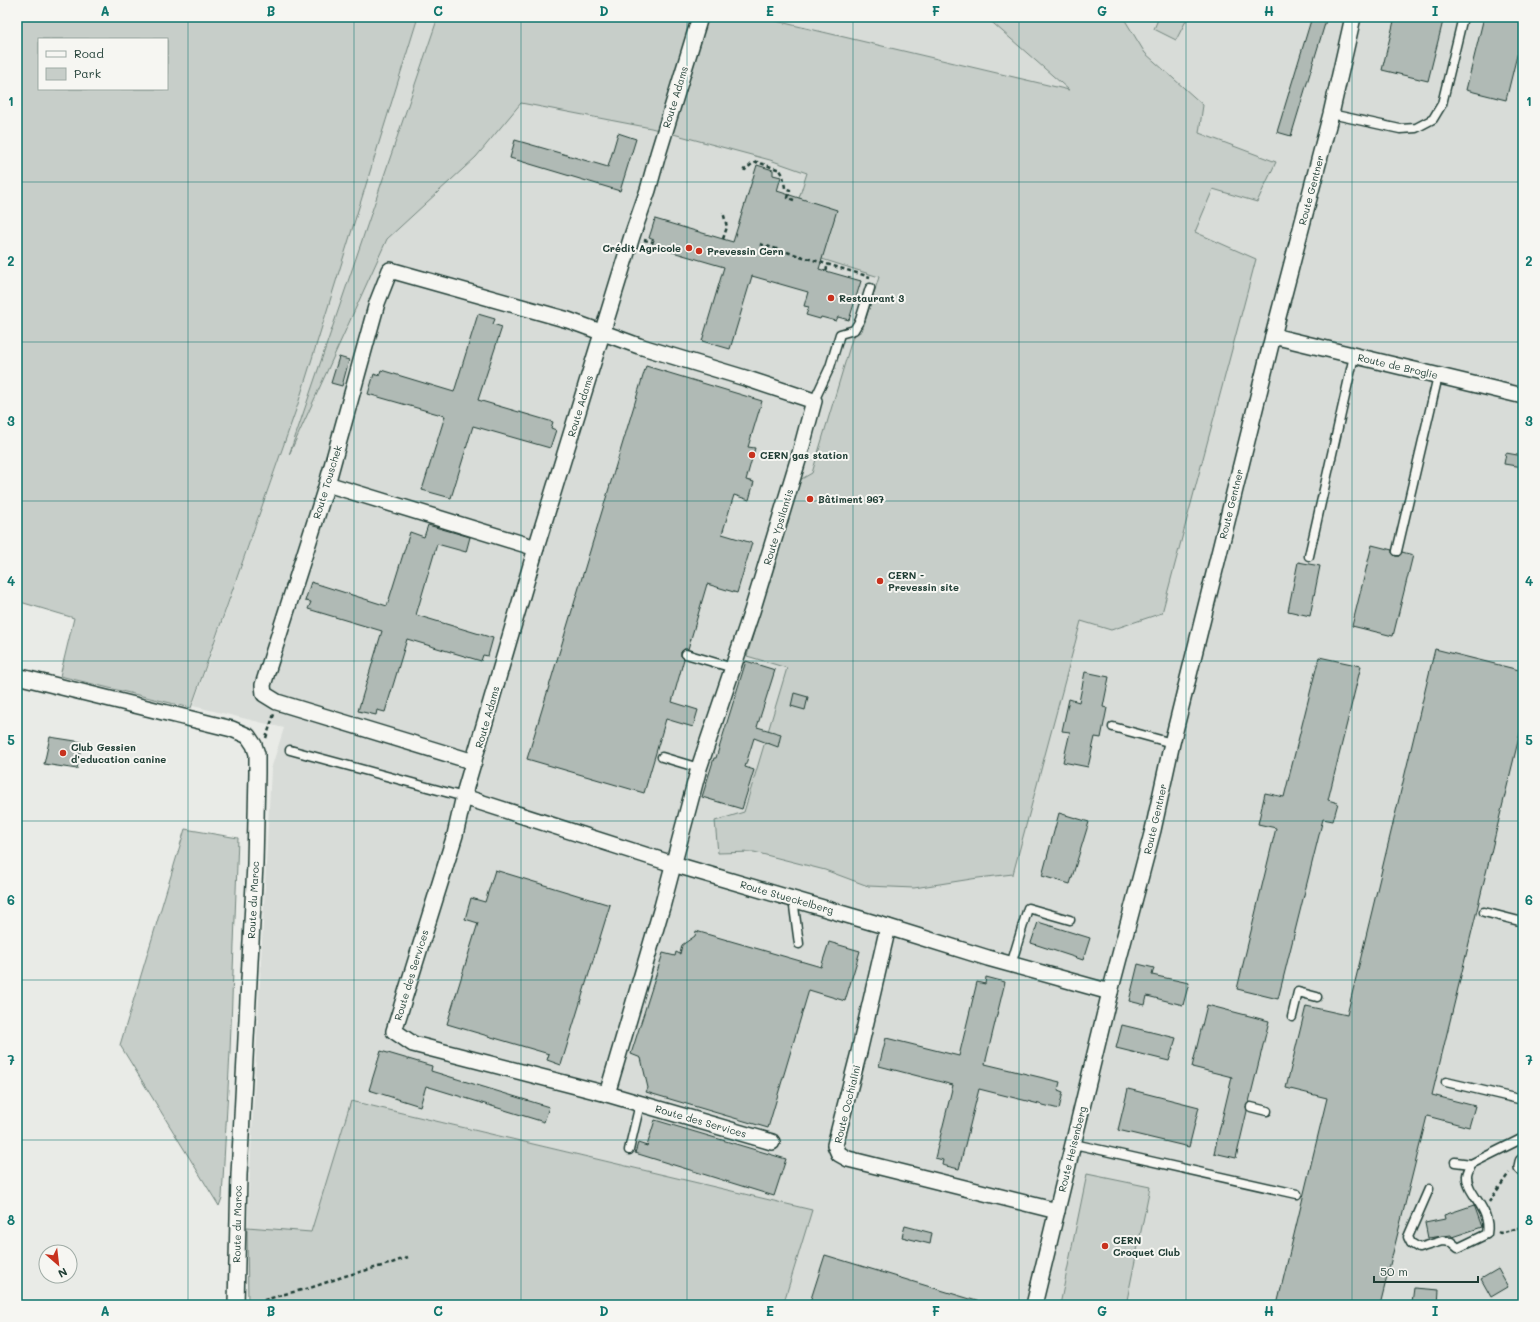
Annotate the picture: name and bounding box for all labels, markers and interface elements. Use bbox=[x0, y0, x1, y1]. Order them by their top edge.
text: A bbox=[100, 2, 110, 19]
text: B bbox=[267, 2, 276, 19]
text: C bbox=[433, 2, 443, 19]
text: D bbox=[599, 2, 609, 19]
text: E bbox=[766, 2, 774, 19]
text: F bbox=[932, 2, 940, 19]
text: G bbox=[1097, 2, 1107, 19]
text: H bbox=[1264, 2, 1274, 19]
text: I bbox=[1432, 2, 1439, 19]
legend bbox=[38, 38, 168, 90]
text: Road bbox=[74, 45, 104, 61]
street label: Route Adams bbox=[659, 64, 691, 130]
text: Park bbox=[74, 65, 101, 81]
text: 1 bbox=[8, 92, 14, 109]
text: 1 bbox=[1526, 92, 1532, 109]
street label: Route Gentner bbox=[1295, 153, 1327, 227]
place label: Crédit Agricole bbox=[602, 241, 681, 255]
marker: Crédit Agricole bbox=[684, 243, 694, 253]
place label: Prevessin Cern bbox=[707, 244, 784, 258]
marker: Prevessin Cern bbox=[694, 246, 704, 256]
text: 2 bbox=[7, 252, 15, 269]
text: 2 bbox=[1525, 252, 1533, 269]
place label: Restaurant 3 bbox=[839, 291, 904, 305]
marker: Restaurant 3 bbox=[826, 293, 836, 303]
street label: Route de Broglie bbox=[1356, 350, 1440, 382]
street label: Route Adams bbox=[564, 373, 596, 439]
text: 3 bbox=[7, 412, 15, 429]
text: 3 bbox=[1525, 412, 1533, 429]
street label: Route Touschek bbox=[309, 443, 345, 521]
place label: CERN gas station bbox=[760, 448, 848, 462]
marker: CERN gas station bbox=[747, 450, 757, 460]
street label: Route Gentner bbox=[1216, 467, 1246, 541]
street label: Route Ypsilantis bbox=[760, 487, 796, 567]
place label: Bâtiment 967 bbox=[818, 492, 884, 506]
marker: Bâtiment 967 bbox=[805, 494, 815, 504]
place label: CERN - Prevessin site bbox=[888, 568, 959, 594]
text: 4 bbox=[7, 572, 15, 589]
text: 4 bbox=[1525, 572, 1533, 589]
marker: CERN - Prevessin site bbox=[875, 576, 885, 586]
street label: Route Adams bbox=[471, 684, 503, 750]
text: 5 bbox=[7, 731, 15, 748]
text: 5 bbox=[1525, 731, 1533, 748]
place label: Club Gessien d'education canine bbox=[71, 740, 166, 766]
marker: Club Gessien d'education canine bbox=[58, 748, 68, 758]
street label: Route Gentner bbox=[1140, 782, 1170, 856]
street label: Route du Maroc bbox=[244, 861, 262, 939]
street label: Route Stueckelberg bbox=[739, 877, 836, 917]
text: 6 bbox=[7, 891, 15, 908]
text: 6 bbox=[1525, 891, 1533, 908]
street label: Route des Services bbox=[391, 928, 432, 1022]
text: 7 bbox=[7, 1051, 15, 1068]
text: 7 bbox=[1525, 1051, 1533, 1068]
street label: Route Occhialini bbox=[830, 1063, 864, 1145]
street label: Route des Services bbox=[654, 1101, 748, 1141]
street label: Route Heisenberg bbox=[1055, 1104, 1089, 1193]
street label: Route du Maroc bbox=[229, 1185, 245, 1263]
text: 8 bbox=[7, 1211, 15, 1228]
text: 8 bbox=[1525, 1211, 1533, 1228]
place label: CERN Croquet Club bbox=[1113, 1233, 1180, 1259]
marker: CERN Croquet Club bbox=[1100, 1241, 1110, 1251]
north arrow bbox=[38, 1244, 78, 1284]
scale bar bbox=[1374, 1258, 1478, 1284]
text: 50 m bbox=[1380, 1263, 1408, 1279]
text: N bbox=[56, 1265, 70, 1282]
text: A bbox=[100, 1302, 110, 1319]
text: B bbox=[267, 1302, 276, 1319]
text: C bbox=[433, 1302, 443, 1319]
text: D bbox=[599, 1302, 609, 1319]
text: E bbox=[766, 1302, 774, 1319]
text: F bbox=[932, 1302, 940, 1319]
text: G bbox=[1097, 1302, 1107, 1319]
text: H bbox=[1264, 1302, 1274, 1319]
text: I bbox=[1432, 1302, 1439, 1319]

